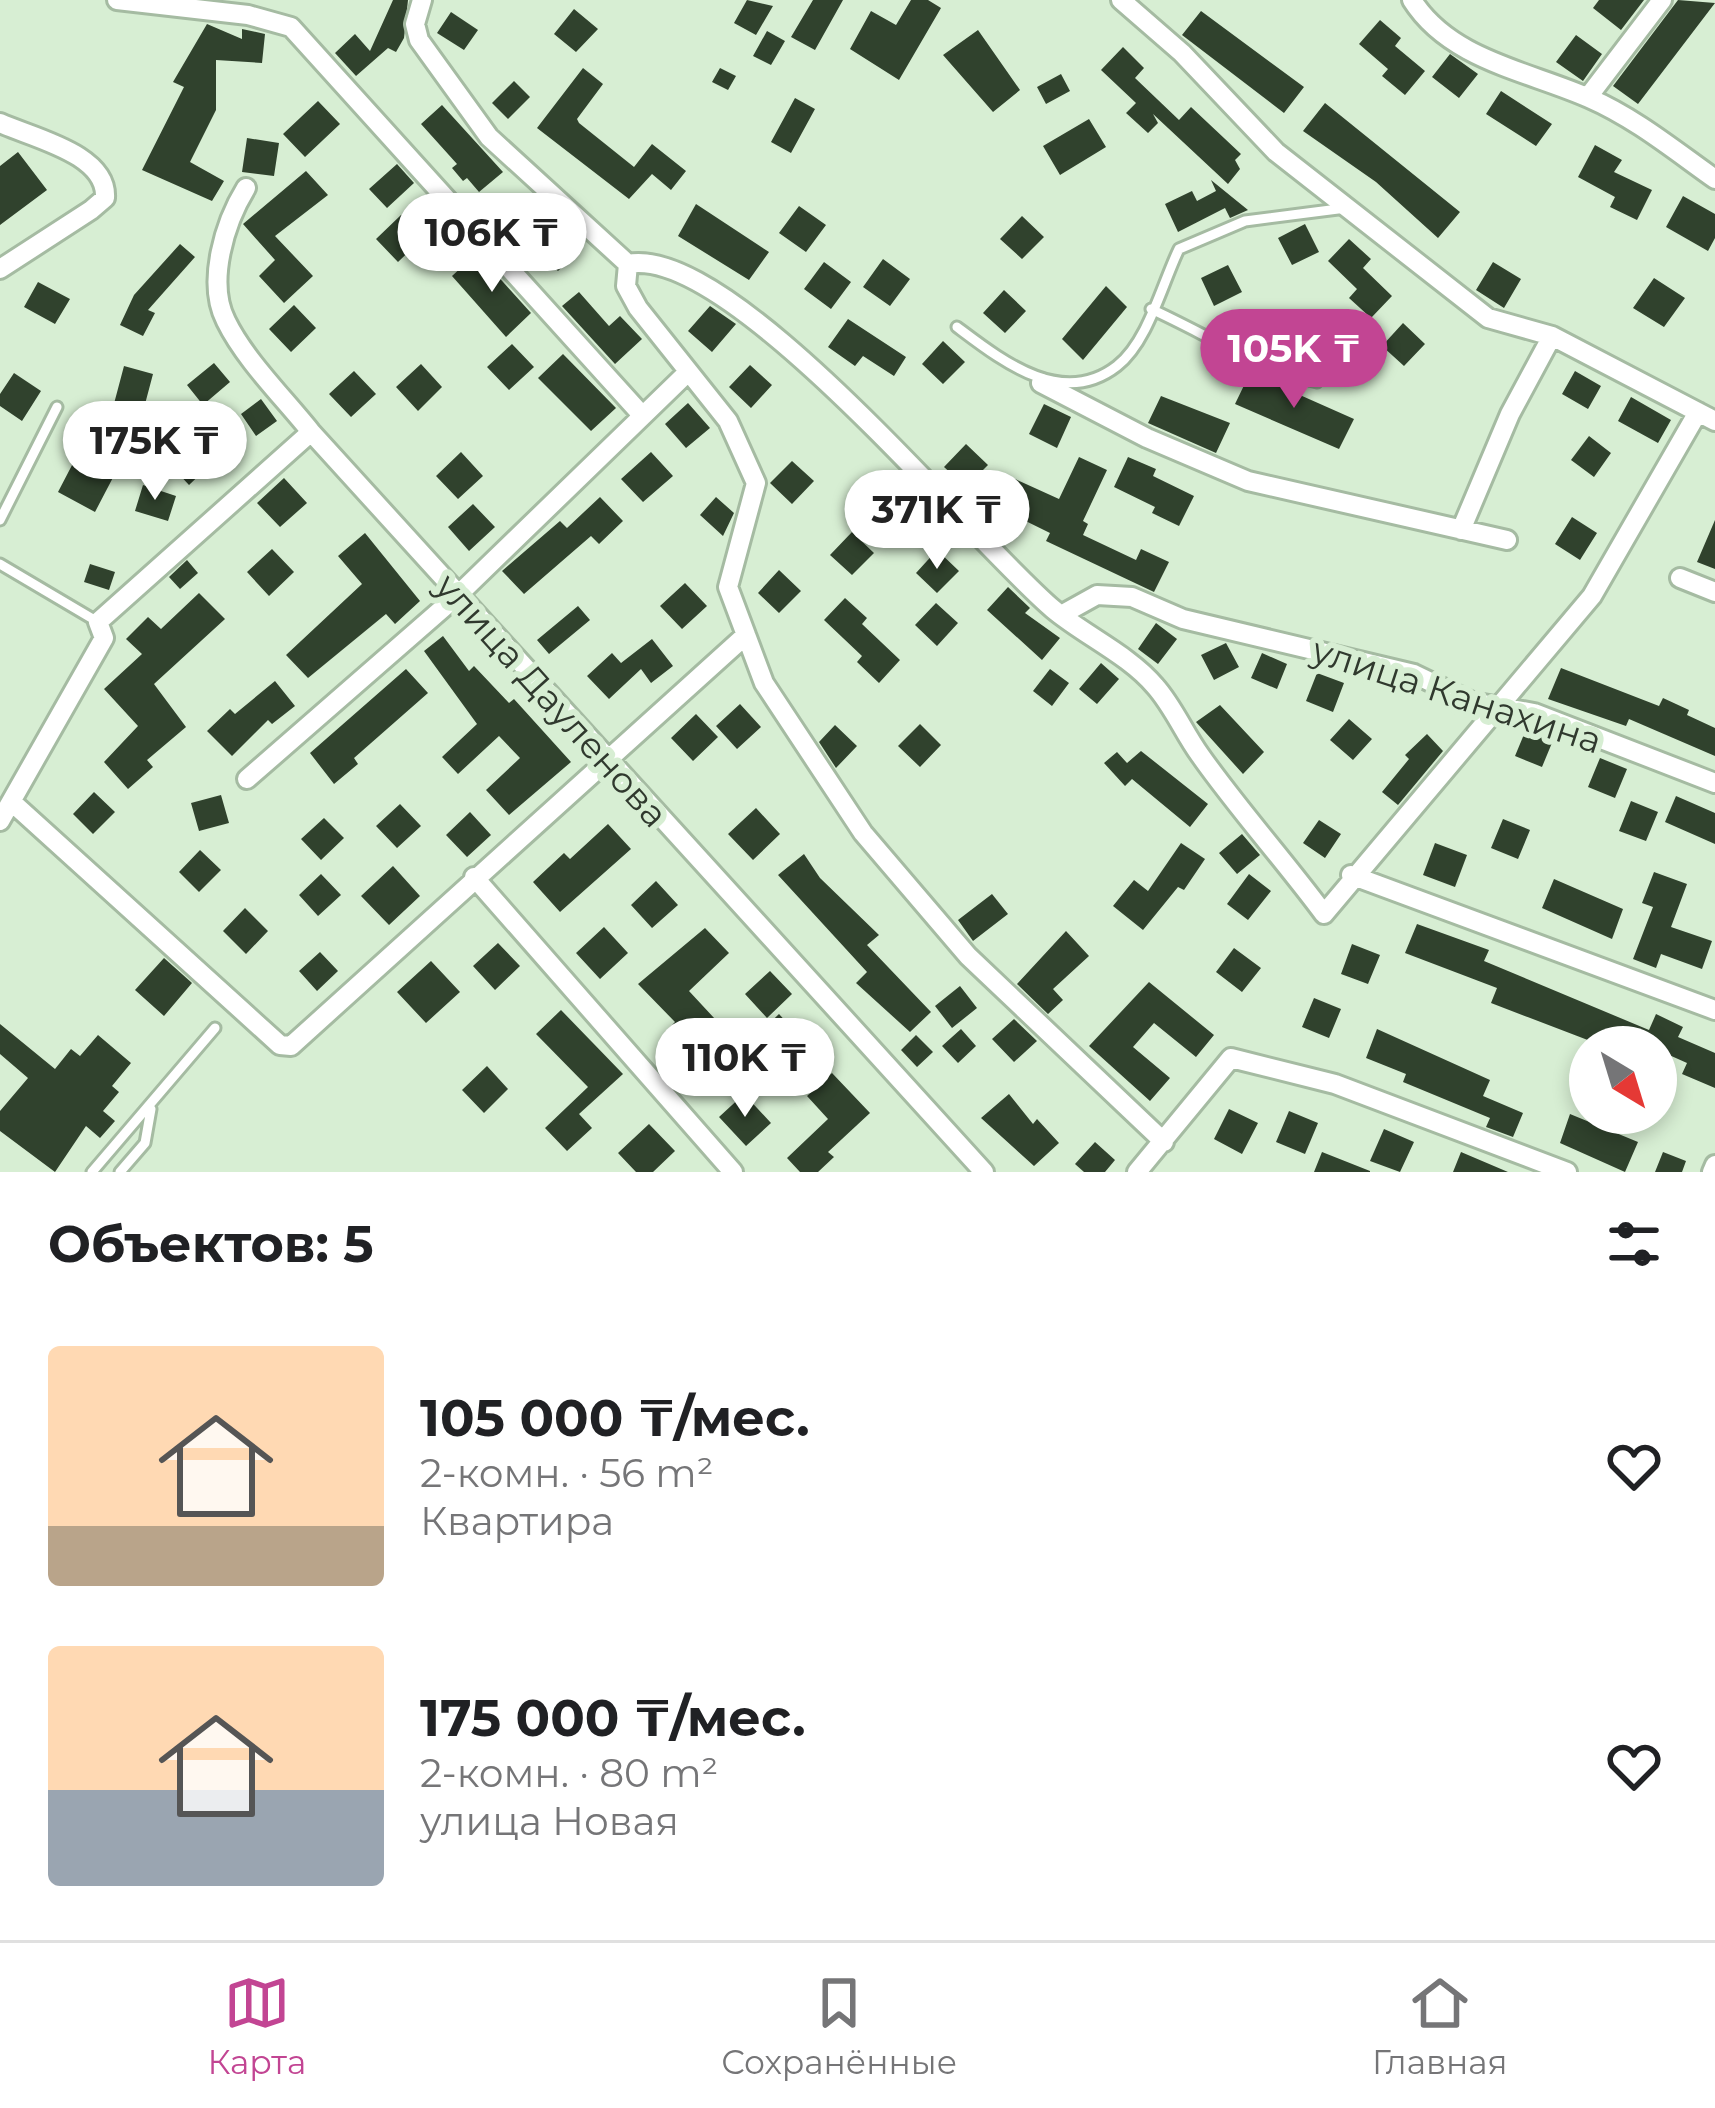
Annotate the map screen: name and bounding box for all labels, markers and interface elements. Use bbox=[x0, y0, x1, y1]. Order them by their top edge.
pin: 106K ₸ bbox=[394, 193, 590, 295]
text: 106K ₸ bbox=[425, 208, 559, 256]
pin: 105K ₸ bbox=[1196, 309, 1392, 411]
text: 105K ₸ bbox=[1227, 324, 1361, 372]
pin: 175K ₸ bbox=[57, 401, 253, 503]
text: 175K ₸ bbox=[90, 416, 220, 464]
pin: 371K ₸ bbox=[839, 470, 1035, 572]
text: 371K ₸ bbox=[872, 485, 1002, 533]
street label: улица Дауленова bbox=[426, 564, 677, 836]
street label: улица Канахина bbox=[1306, 627, 1607, 763]
pin: 110K ₸ bbox=[647, 1018, 843, 1120]
north arrow bbox=[1569, 1026, 1677, 1134]
map controls bbox=[1569, 1026, 1677, 1134]
text: 110K ₸ bbox=[682, 1033, 808, 1081]
icon: filters bbox=[1601, 1211, 1667, 1277]
text: Объектов: 5 bbox=[48, 1213, 374, 1275]
text: 105 000 ₸/мес. bbox=[420, 1387, 810, 1449]
icon: home bbox=[144, 1394, 288, 1538]
icon: heart bbox=[1601, 1433, 1667, 1499]
text: 2-комн. · 56 m² bbox=[420, 1449, 713, 1497]
text: Квартира bbox=[420, 1497, 614, 1545]
text: 175 000 ₸/мес. bbox=[420, 1687, 806, 1749]
icon: home bbox=[144, 1694, 288, 1838]
icon: heart bbox=[1601, 1733, 1667, 1799]
text: 2-комн. · 80 m² bbox=[420, 1749, 718, 1797]
text: улица Новая bbox=[420, 1797, 679, 1845]
tab: Карта bbox=[207, 1970, 306, 2082]
tab: Сохранённые bbox=[721, 1970, 957, 2082]
tab: Главная bbox=[1372, 1970, 1507, 2082]

